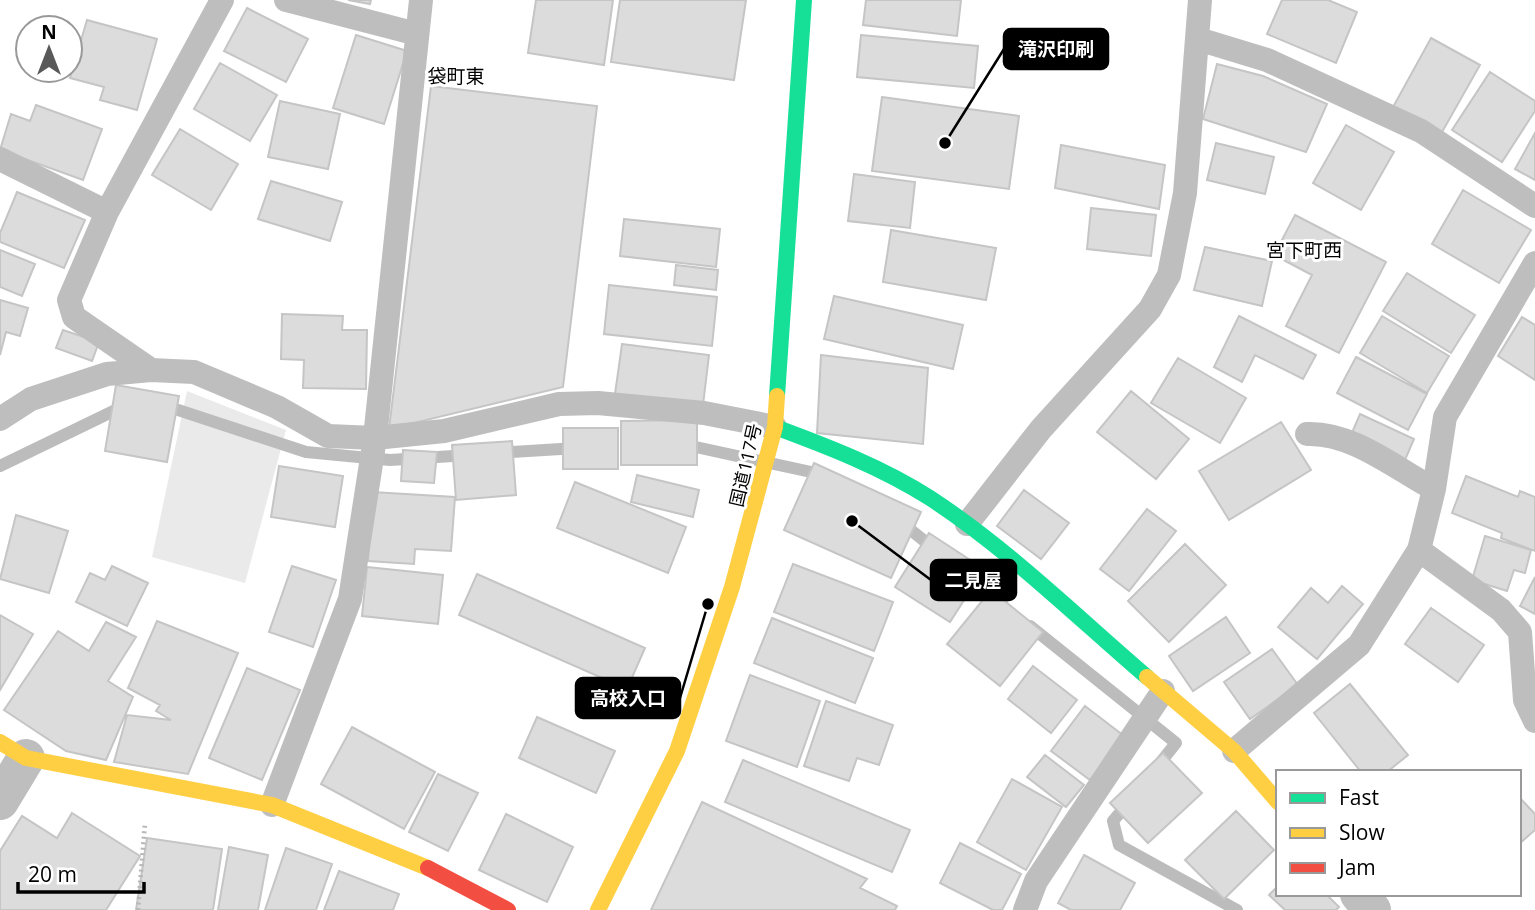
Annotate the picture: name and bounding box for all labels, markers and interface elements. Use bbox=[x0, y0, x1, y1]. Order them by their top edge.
north arrow bbox=[14, 14, 84, 84]
text: N bbox=[41, 19, 57, 45]
callout: 滝沢印刷 bbox=[1004, 29, 1108, 69]
text: 滝沢印刷 bbox=[1018, 36, 1094, 62]
district label: 袋町東 bbox=[427, 63, 485, 89]
district label: 宮下町西 bbox=[1266, 237, 1342, 263]
street label: 国道117号 bbox=[724, 421, 766, 509]
callout: 二見屋 bbox=[931, 560, 1016, 600]
text: 二見屋 bbox=[944, 567, 1002, 593]
callout: 高校入口 bbox=[576, 678, 680, 718]
text: 高校入口 bbox=[590, 685, 666, 711]
legend bbox=[1276, 770, 1521, 896]
text: Fast bbox=[1339, 783, 1379, 811]
text: Slow bbox=[1339, 818, 1385, 846]
scale bar bbox=[18, 850, 144, 894]
text: Jam bbox=[1337, 853, 1376, 881]
text: 20 m bbox=[28, 860, 77, 888]

